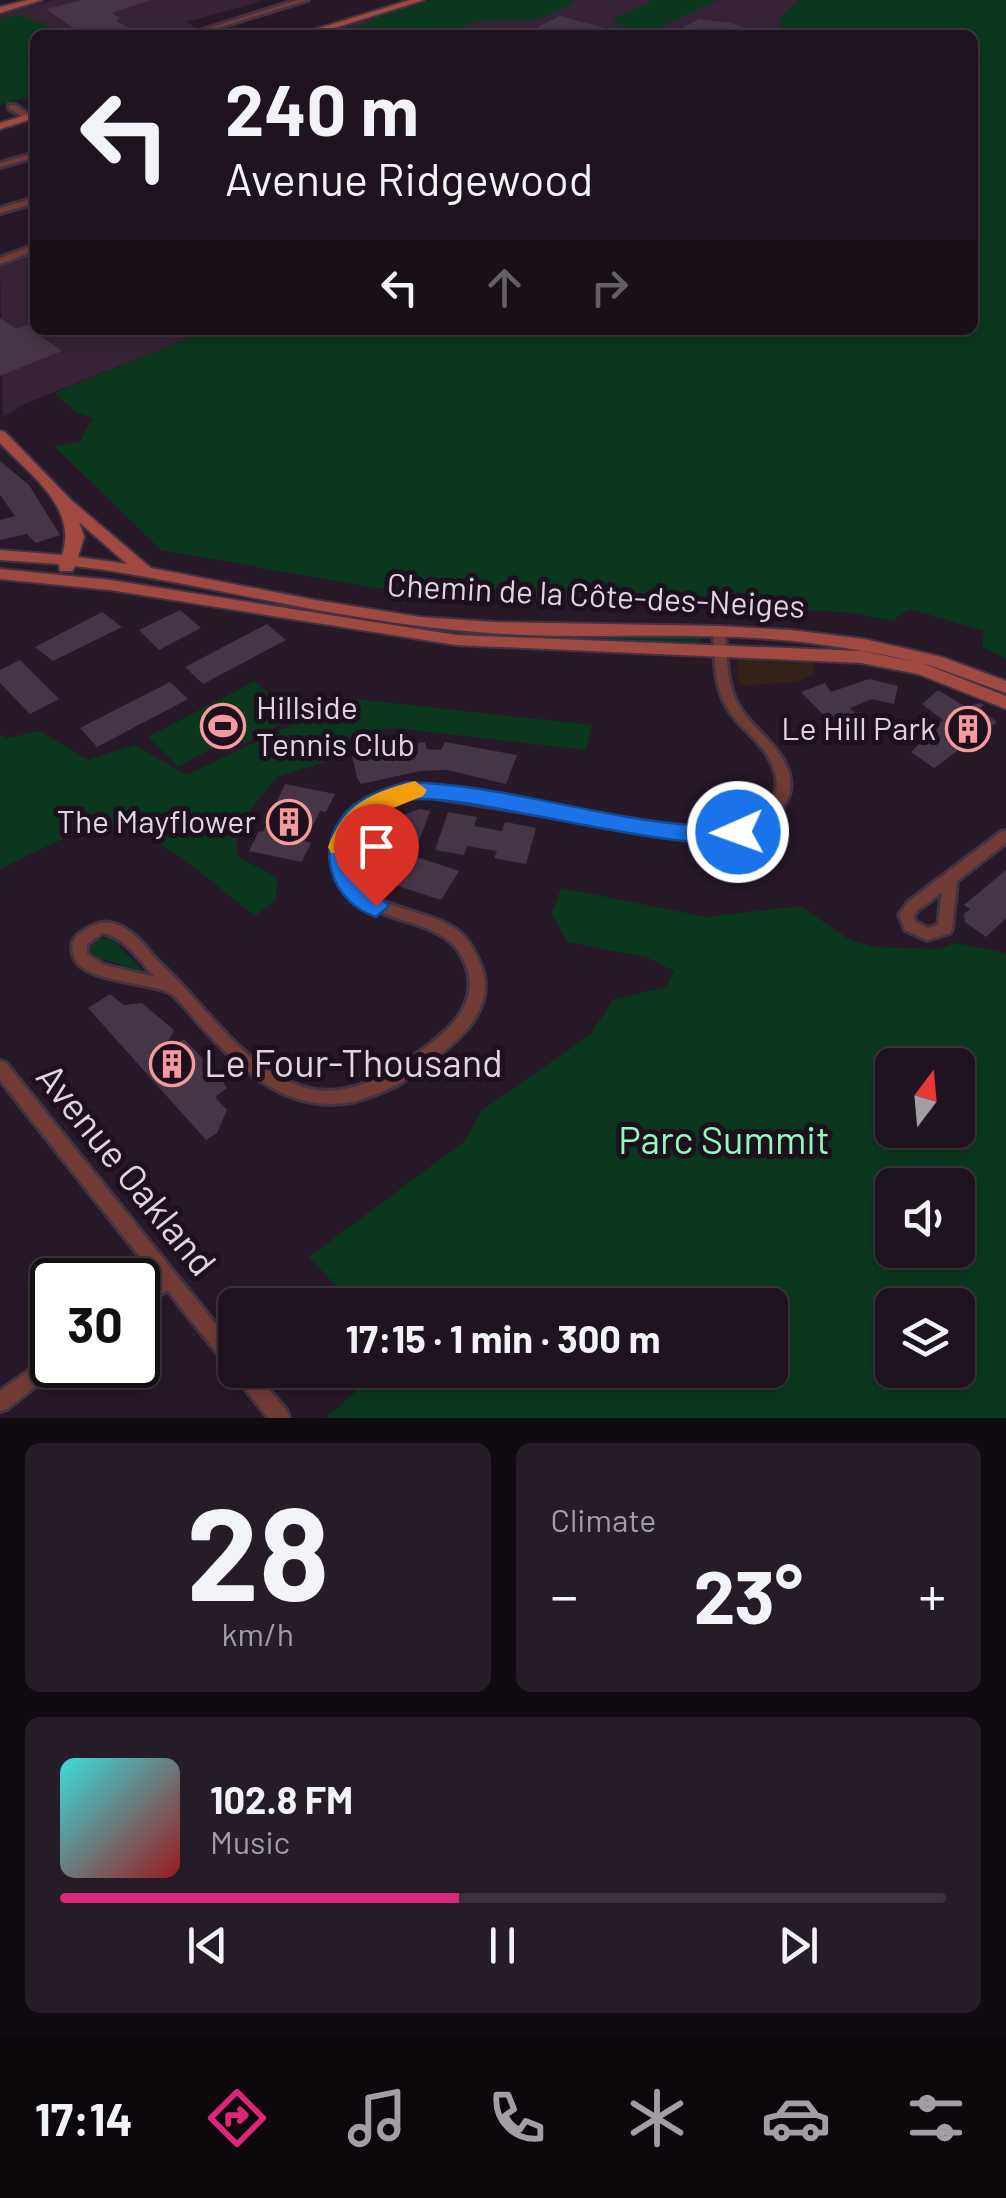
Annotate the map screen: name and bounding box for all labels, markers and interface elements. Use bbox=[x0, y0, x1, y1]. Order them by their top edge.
text: 240 m bbox=[225, 66, 419, 150]
icon: left bbox=[60, 70, 190, 200]
text: Avenue Ridgewood bbox=[225, 151, 593, 205]
icon: left bbox=[372, 260, 427, 315]
icon: ahead bbox=[477, 260, 532, 315]
icon: right bbox=[582, 260, 637, 315]
street label: Chemin de la Côte-des-Neiges bbox=[386, 564, 806, 624]
place label: Hillside Tennis Club bbox=[256, 687, 415, 762]
sports icon: Hillside Tennis Club bbox=[200, 703, 246, 749]
building icon: Le Hill Park bbox=[945, 706, 991, 752]
place label: Le Hill Park bbox=[781, 708, 936, 746]
position arrow bbox=[686, 780, 790, 884]
building icon: The Mayflower bbox=[266, 799, 312, 845]
place label: The Mayflower bbox=[57, 801, 256, 839]
pin bbox=[334, 804, 419, 907]
icon: arrive bbox=[349, 819, 404, 874]
place label: Le Four-Thousand bbox=[204, 1039, 503, 1085]
building icon: Le Four-Thousand bbox=[149, 1041, 195, 1087]
north arrow bbox=[875, 1048, 975, 1148]
map controls bbox=[875, 1048, 975, 1388]
street label: Avenue Oakland bbox=[28, 1053, 227, 1284]
park label: Parc Summit bbox=[618, 1116, 830, 1162]
button: sound bbox=[875, 1168, 975, 1268]
speed limit sign: 30 bbox=[30, 1258, 160, 1388]
button: layers bbox=[875, 1288, 975, 1388]
text: 17:15 · 1 min · 300 m bbox=[346, 1315, 660, 1361]
text: 28 bbox=[186, 1471, 329, 1627]
text: Climate bbox=[551, 1500, 656, 1538]
text: 23° bbox=[693, 1549, 803, 1639]
text: − bbox=[551, 1561, 578, 1627]
text: + bbox=[918, 1561, 946, 1627]
text: km/h bbox=[222, 1614, 294, 1652]
text: 102.8 FM bbox=[210, 1776, 353, 1822]
text: Music bbox=[210, 1822, 290, 1860]
icon: previous bbox=[180, 1918, 235, 1973]
icon: pause bbox=[475, 1918, 530, 1973]
icon: next bbox=[771, 1918, 826, 1973]
icon: directions bbox=[202, 2083, 272, 2153]
icon: music bbox=[342, 2083, 412, 2153]
icon: phone bbox=[482, 2083, 552, 2153]
icon: climate bbox=[622, 2083, 692, 2153]
icon: car bbox=[761, 2083, 831, 2153]
icon: filters bbox=[901, 2083, 971, 2153]
text: 17:14 bbox=[35, 2091, 133, 2145]

